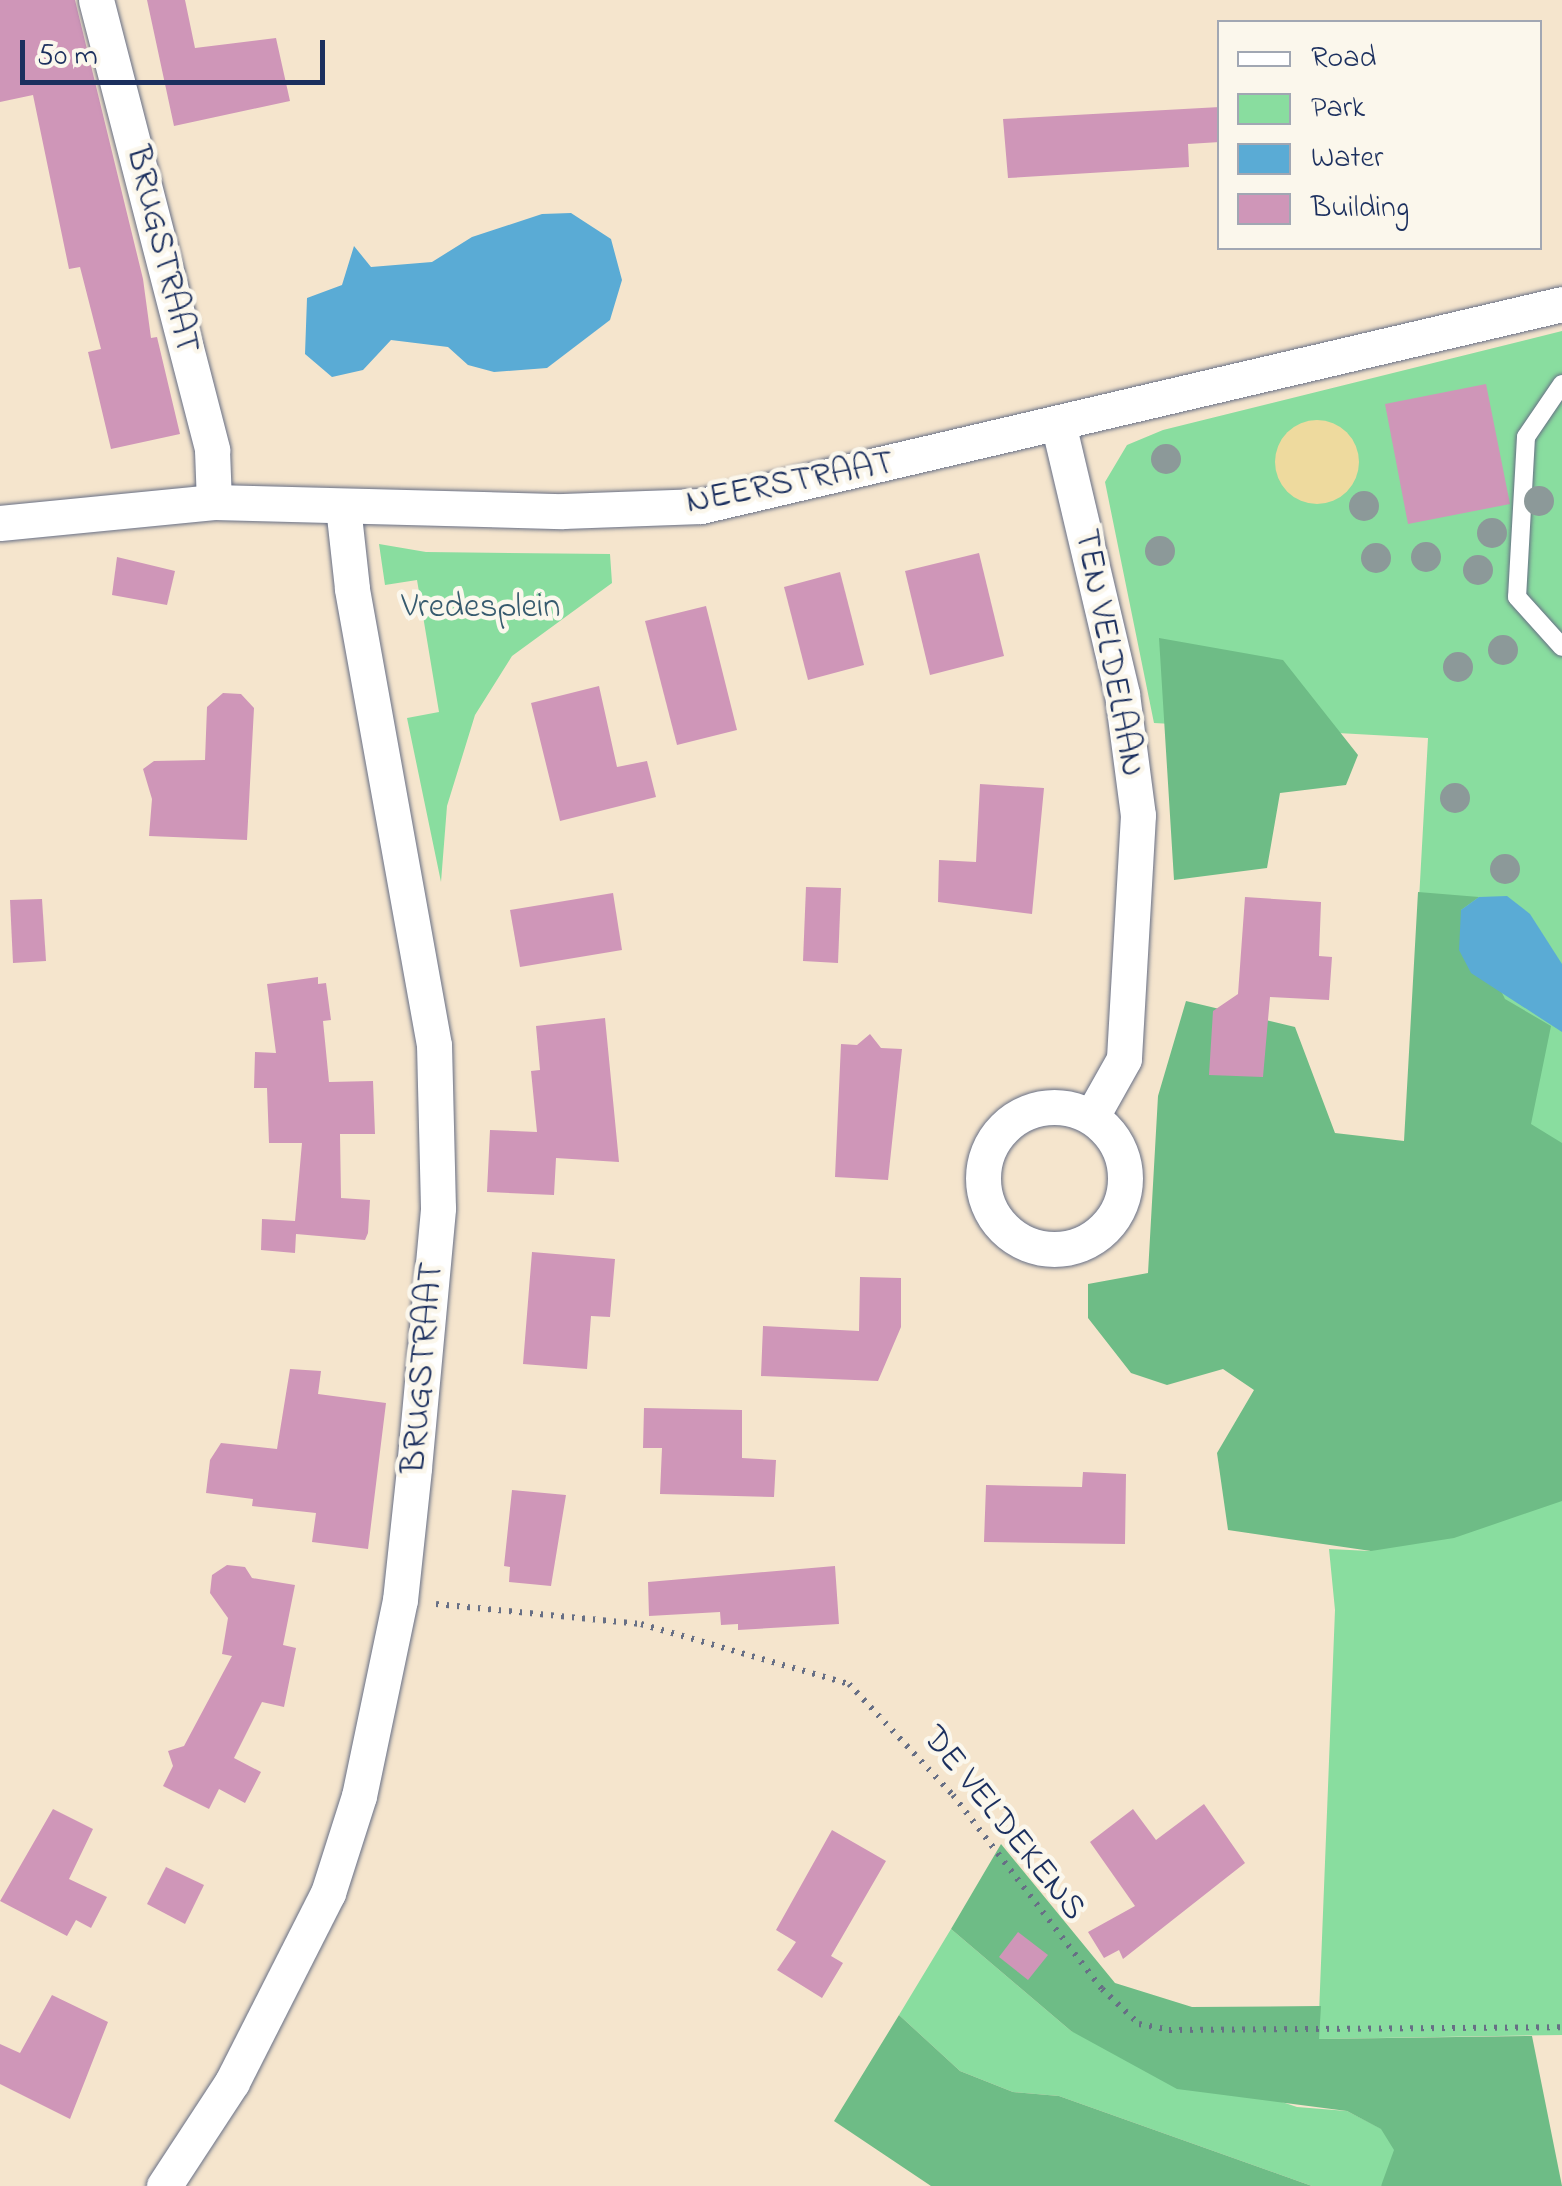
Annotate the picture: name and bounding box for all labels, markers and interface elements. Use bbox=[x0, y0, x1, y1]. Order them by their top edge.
scale bar bbox=[25, 20, 330, 82]
legend bbox=[1217, 20, 1542, 250]
text: 50 m bbox=[37, 35, 98, 79]
text: Road bbox=[1311, 37, 1376, 81]
text: Park bbox=[1311, 87, 1365, 131]
text: Water bbox=[1311, 137, 1383, 181]
street label: BRUGSTRAAT bbox=[115, 142, 207, 358]
text: Building bbox=[1311, 187, 1409, 231]
street label: NEERSTRAAT bbox=[683, 443, 897, 525]
street label: TEN VELDELAAN bbox=[1063, 526, 1153, 780]
park label: Vredesplein bbox=[401, 587, 561, 629]
street label: BRUGSTRAAT bbox=[394, 1261, 454, 1475]
street label: DE VELDEKENS bbox=[912, 1719, 1094, 1929]

